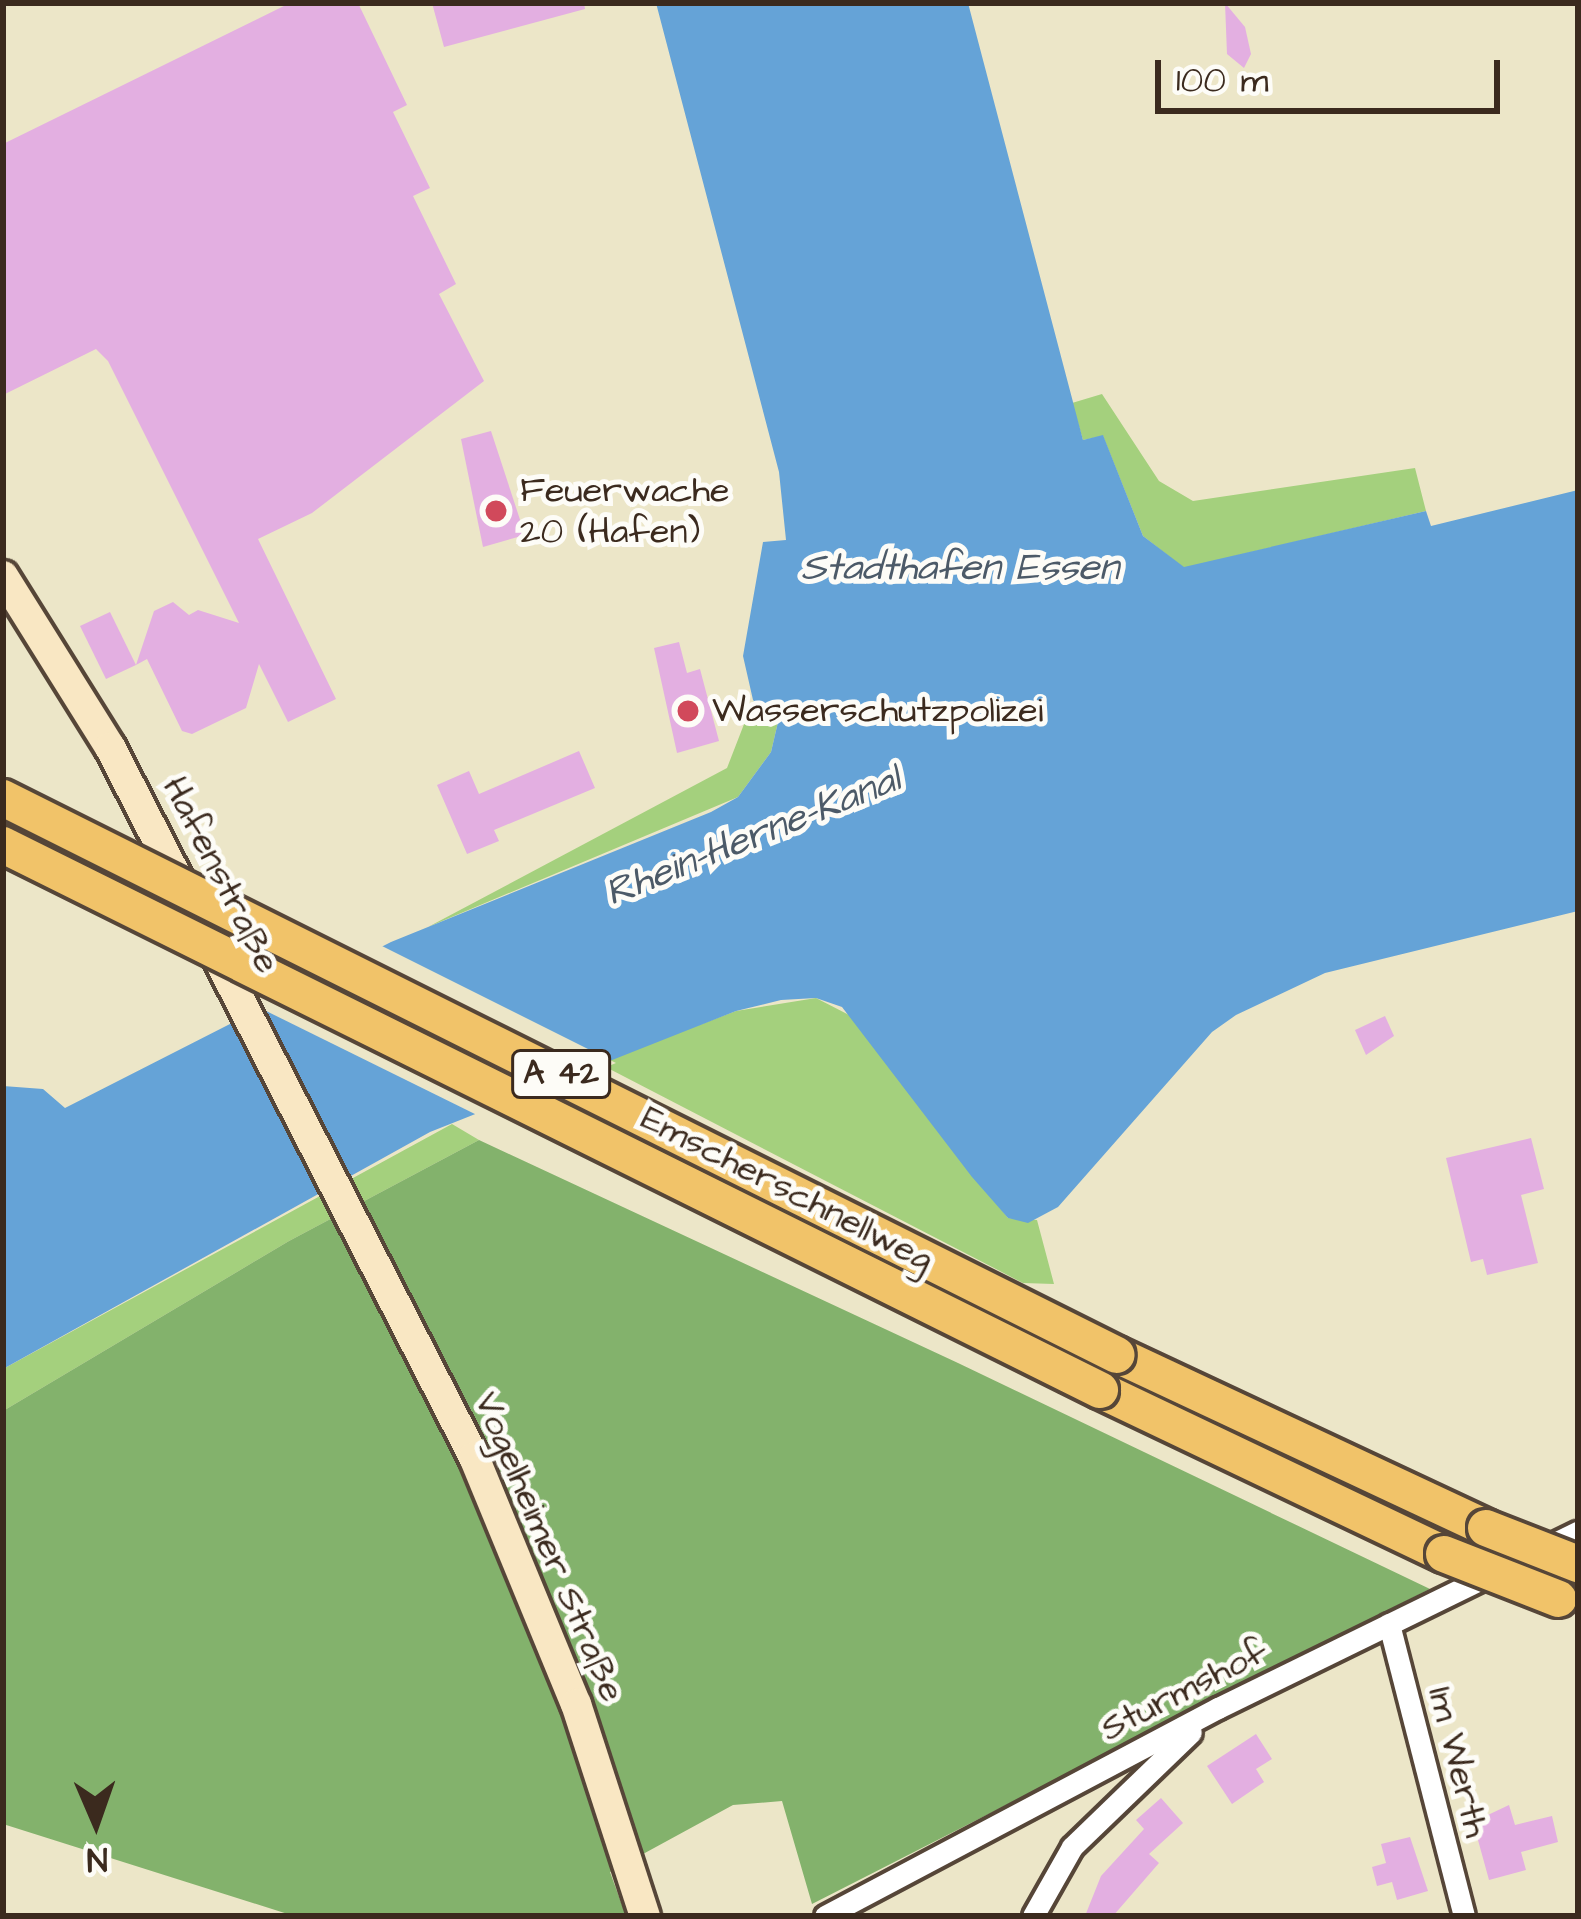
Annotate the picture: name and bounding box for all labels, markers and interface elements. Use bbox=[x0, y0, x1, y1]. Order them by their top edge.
scale bar bbox=[1161, 36, 1506, 110]
text: 100 m bbox=[1176, 55, 1268, 106]
place label: Feuerwache 20 (Hafen) bbox=[520, 468, 730, 553]
marker: Feuerwache 20 (Hafen) bbox=[483, 498, 509, 524]
water label: Stadthafen Essen bbox=[801, 545, 1119, 591]
place label: Wasserschutzpolizei bbox=[712, 689, 1043, 733]
marker: Wasserschutzpolizei bbox=[675, 698, 701, 724]
water label: Rhein-Herne-Kanal bbox=[599, 757, 907, 917]
street label: Hafenstraße bbox=[153, 769, 289, 981]
road number: A 42 bbox=[510, 1047, 612, 1101]
street label: Emscherschnellweg bbox=[634, 1097, 940, 1281]
street label: Vogelheimer Straße bbox=[464, 1386, 634, 1708]
street label: Sturmshof bbox=[1093, 1630, 1275, 1750]
street label: Im Werth bbox=[1418, 1682, 1498, 1842]
north arrow bbox=[36, 1763, 156, 1883]
text: N bbox=[86, 1836, 108, 1882]

